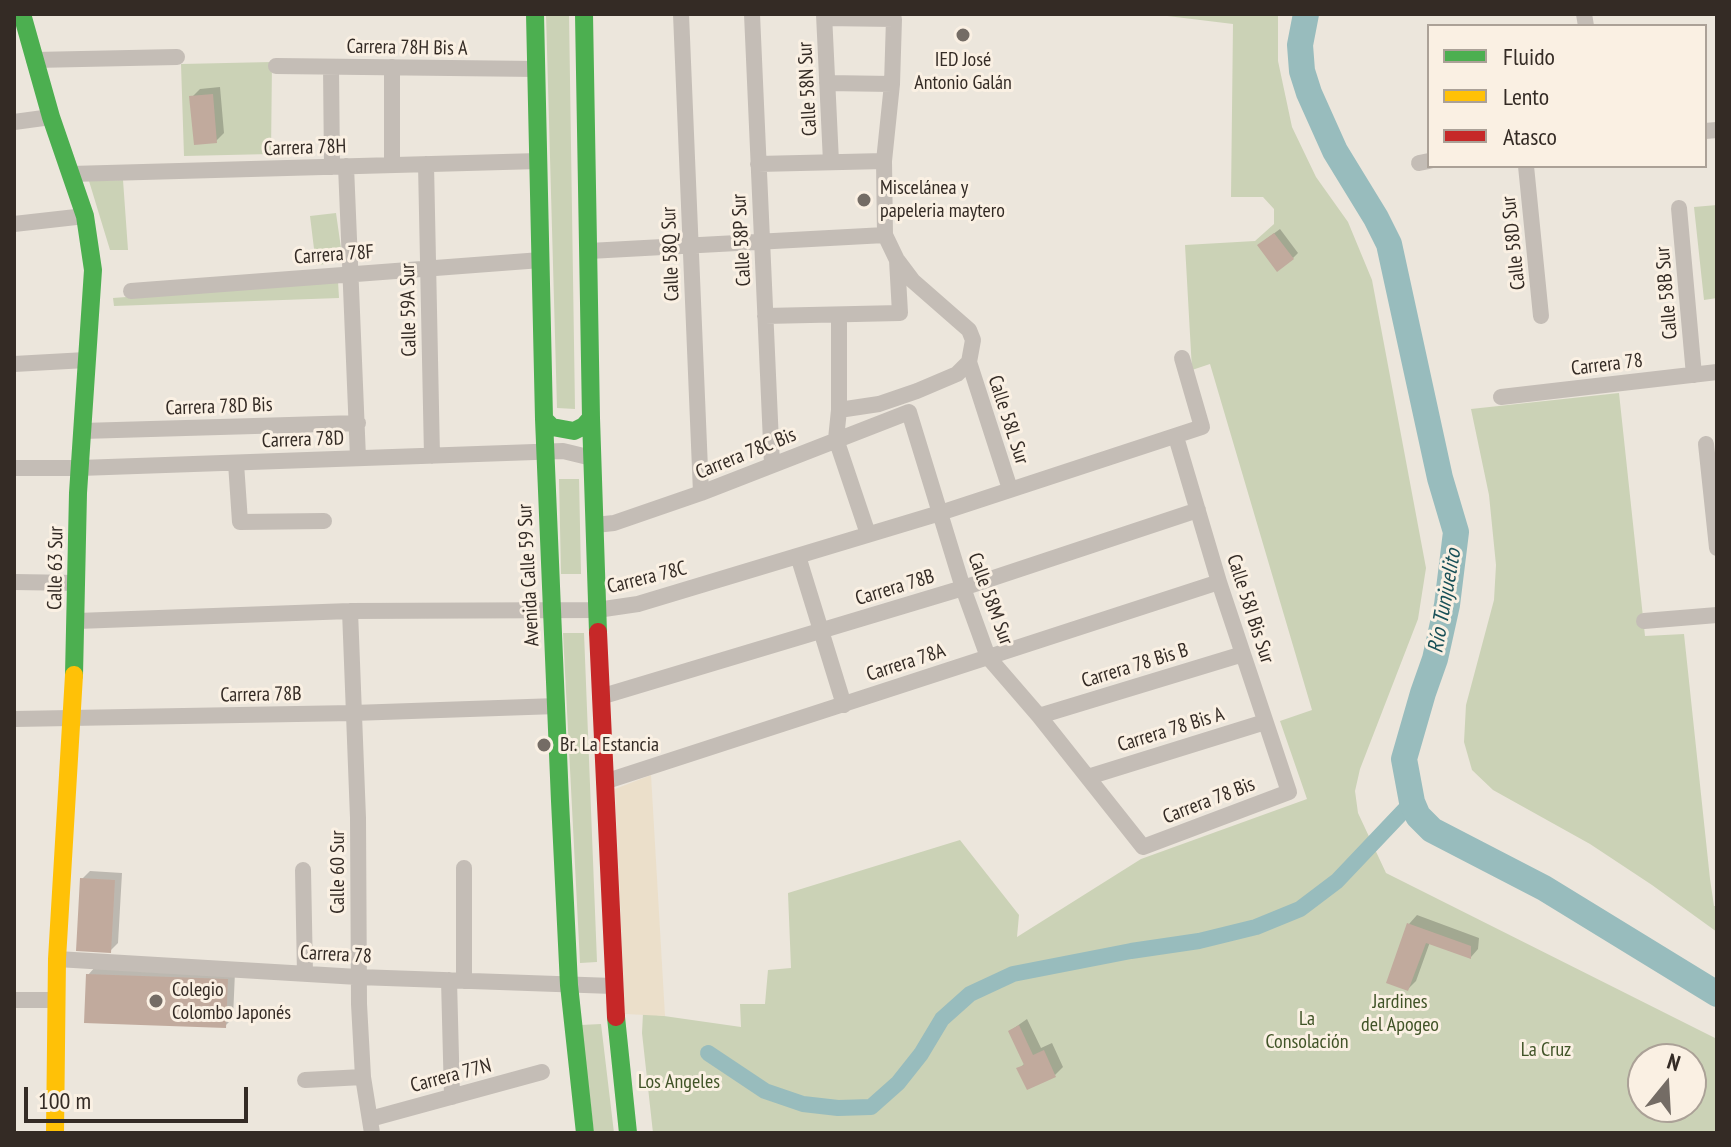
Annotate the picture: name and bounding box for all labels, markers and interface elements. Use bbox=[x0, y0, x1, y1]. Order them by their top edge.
legend bbox=[1427, 24, 1707, 168]
marker: IED José Antonio Galán bbox=[954, 26, 972, 44]
street label: Carrera 78H Bis A bbox=[346, 35, 468, 61]
street label: Calle 58N Sur bbox=[794, 41, 822, 137]
text: Fluido bbox=[1503, 41, 1555, 72]
place label: IED José Antonio Galán bbox=[914, 48, 1012, 95]
text: Lento bbox=[1503, 81, 1549, 112]
text: Atasco bbox=[1503, 121, 1557, 152]
street label: Carrera 78H bbox=[263, 135, 347, 161]
place label: Miscelánea y papeleria maytero bbox=[880, 176, 1005, 223]
marker: Miscelánea y papeleria maytero bbox=[855, 191, 873, 209]
street label: Calle 58P Sur bbox=[728, 193, 756, 287]
street label: Calle 58D Sur bbox=[1497, 195, 1531, 291]
street label: Calle 58Q Sur bbox=[657, 206, 685, 302]
street label: Carrera 78F bbox=[293, 240, 375, 270]
street label: Calle 58B Sur bbox=[1651, 246, 1683, 340]
street label: Calle 59A Sur bbox=[396, 263, 422, 357]
street label: Carrera 78 bbox=[1570, 349, 1644, 381]
street label: Calle 58L Sur bbox=[982, 373, 1034, 467]
street label: Carrera 78D Bis bbox=[165, 393, 273, 421]
street label: Carrera 78C Bis bbox=[692, 423, 800, 485]
street label: Carrera 78D bbox=[261, 427, 345, 453]
street label: Avenida Calle 59 Sur bbox=[513, 503, 545, 647]
street label: Calle 63 Sur bbox=[43, 526, 69, 610]
water label: Río Tunjuelito bbox=[1423, 547, 1467, 655]
street label: Calle 58M Sur bbox=[962, 550, 1018, 648]
street label: Calle 58I Bis Sur bbox=[1221, 552, 1279, 666]
street label: Carrera 78C bbox=[605, 557, 689, 599]
street label: Carrera 78B bbox=[853, 565, 937, 611]
street label: Carrera 78 Bis B bbox=[1079, 638, 1191, 694]
street label: Carrera 78A bbox=[864, 639, 948, 687]
street label: Carrera 78B bbox=[220, 682, 302, 708]
street label: Carrera 78 Bis A bbox=[1115, 702, 1227, 758]
place label: Br. La Estancia bbox=[560, 733, 659, 757]
marker: Br. La Estancia bbox=[535, 736, 553, 754]
street label: Carrera 78 Bis bbox=[1160, 772, 1258, 830]
street label: Calle 60 Sur bbox=[326, 830, 350, 914]
street label: Carrera 78 bbox=[300, 941, 372, 969]
place label: Colegio Colombo Japonés bbox=[172, 978, 291, 1025]
park label: Jardines del Apogeo bbox=[1361, 990, 1439, 1037]
marker: Colegio Colombo Japonés bbox=[147, 992, 165, 1010]
park label: La Consolación bbox=[1266, 1007, 1348, 1054]
park label: La Cruz bbox=[1521, 1038, 1571, 1062]
north arrow bbox=[1627, 1043, 1707, 1123]
text: N bbox=[1664, 1047, 1684, 1077]
street label: Carrera 77N bbox=[408, 1054, 494, 1098]
park label: Los Angeles bbox=[638, 1070, 720, 1094]
scale bar bbox=[28, 1071, 252, 1121]
text: 100 m bbox=[38, 1085, 91, 1116]

